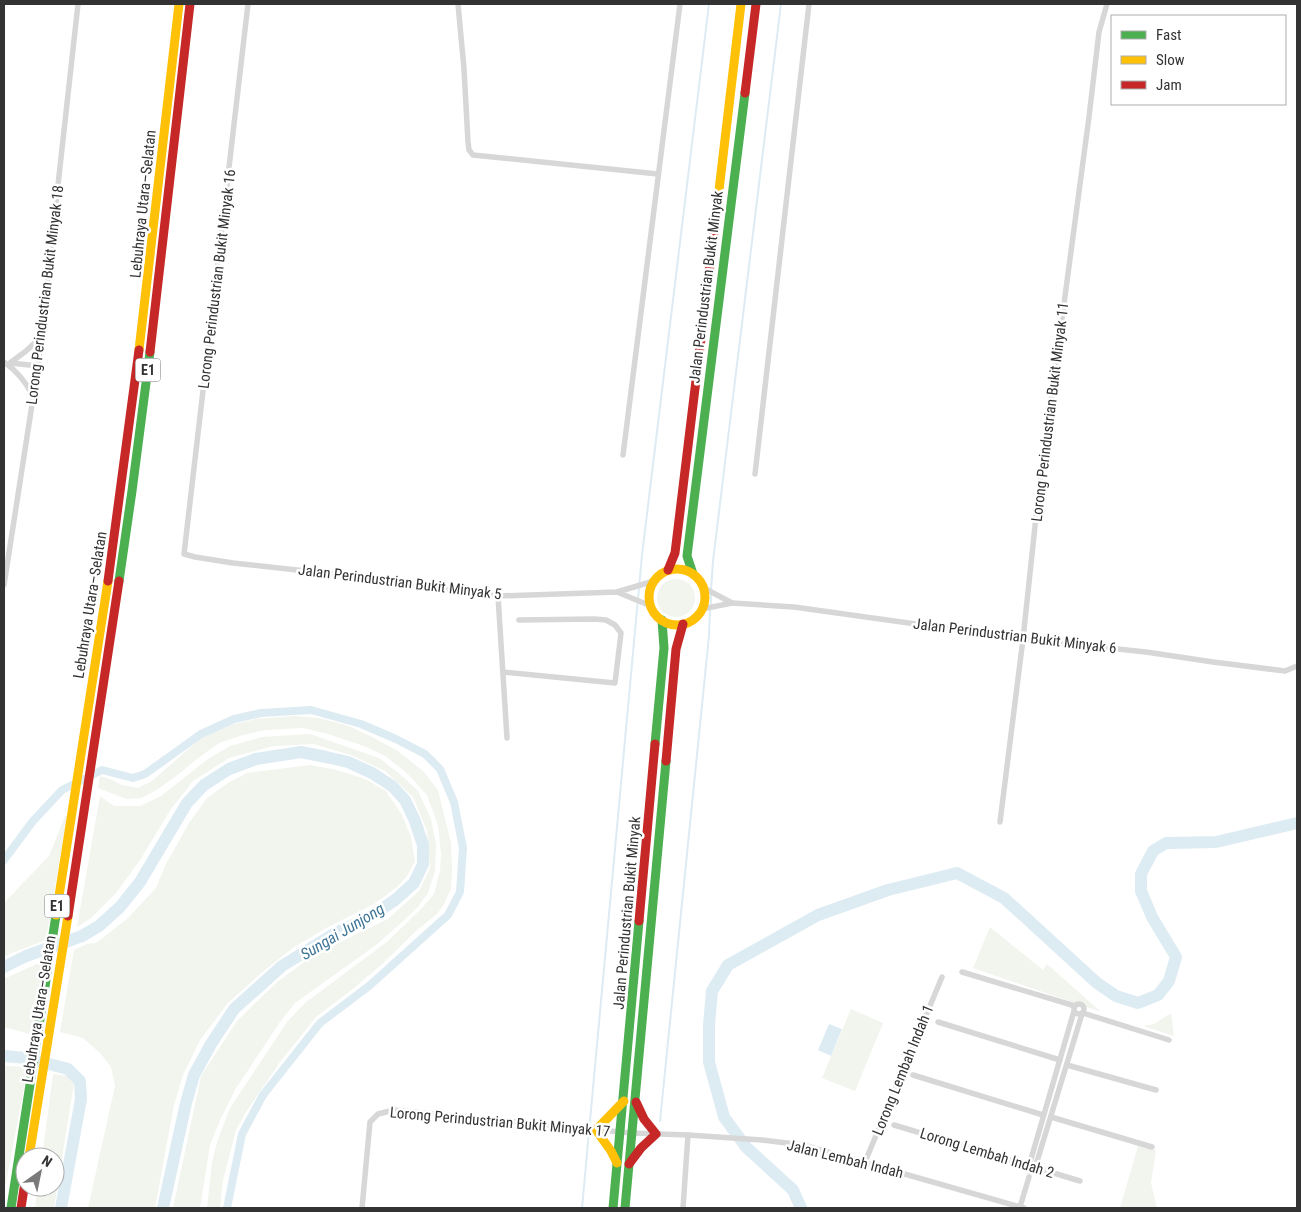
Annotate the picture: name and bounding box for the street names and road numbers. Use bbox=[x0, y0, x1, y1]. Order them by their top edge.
street label: Lebuhraya Utara–Selatan bbox=[126, 129, 160, 279]
street label: Lorong Perindustrian Bukit Minyak 16 bbox=[195, 168, 239, 390]
street label: Lorong Perindustrian Bukit Minyak 18 bbox=[23, 184, 67, 406]
street label: Jalan Perindustrian Bukit Minyak bbox=[685, 189, 727, 384]
street label: Lorong Perindustrian Bukit Minyak 11 bbox=[1028, 301, 1072, 523]
road number: E1 bbox=[136, 358, 160, 382]
street label: Lebuhraya Utara–Selatan bbox=[69, 530, 111, 680]
street label: Jalan Perindustrian Bukit Minyak 5 bbox=[297, 561, 503, 603]
street label: Jalan Perindustrian Bukit Minyak 6 bbox=[912, 615, 1118, 657]
street label: Jalan Perindustrian Bukit Minyak bbox=[610, 815, 644, 1010]
road number: E1 bbox=[44, 894, 70, 918]
street label: Lebuhraya Utara–Selatan bbox=[18, 934, 60, 1084]
street label: Lorong Lembah Indah 1 bbox=[869, 1002, 937, 1138]
street label: Lorong Perindustrian Bukit Minyak 17 bbox=[389, 1103, 611, 1141]
street label: Lorong Lembah Indah 2 bbox=[918, 1124, 1056, 1182]
street label: Jalan Lembah Indah bbox=[785, 1136, 905, 1182]

